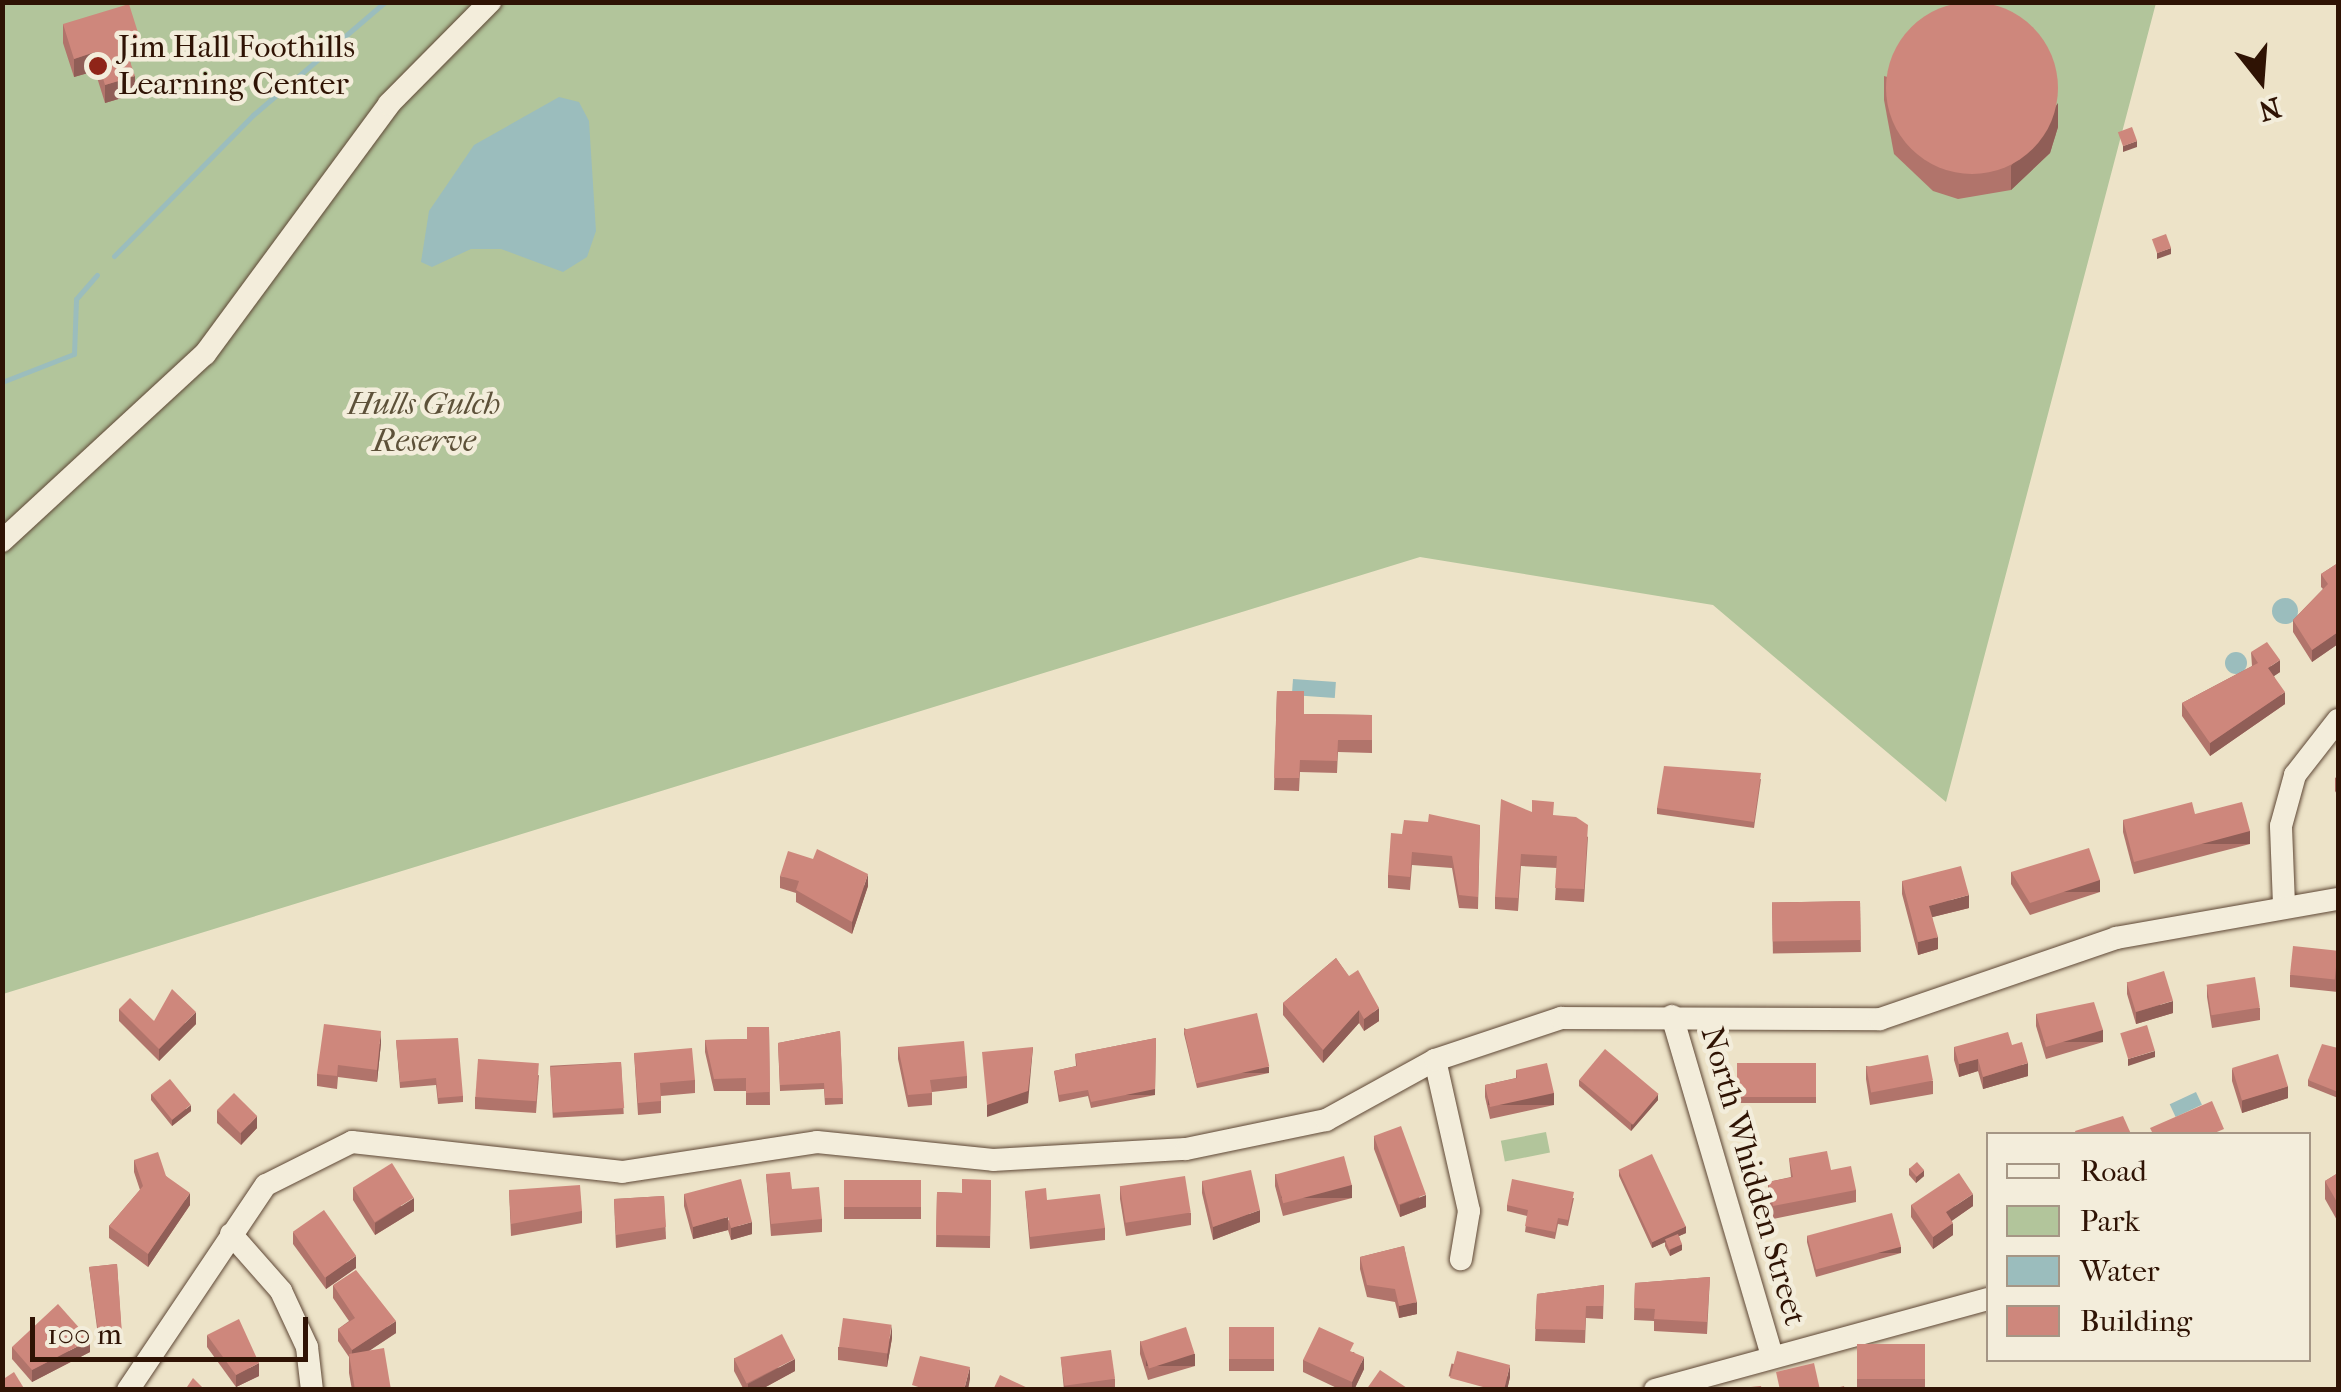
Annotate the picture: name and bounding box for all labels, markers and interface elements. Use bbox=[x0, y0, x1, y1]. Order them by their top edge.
place label: Jim Hall Foothills Learning Center bbox=[118, 29, 355, 104]
north arrow bbox=[2211, 30, 2311, 130]
marker: Jim Hall Foothills Learning Center bbox=[87, 55, 109, 77]
text: N bbox=[2255, 90, 2285, 128]
park label: Hulls Gulch Reserve bbox=[348, 386, 500, 461]
street label: North Whidden Street bbox=[1692, 1022, 1814, 1330]
legend bbox=[1986, 1132, 2311, 1362]
text: Road bbox=[2080, 1154, 2147, 1189]
text: Park bbox=[2080, 1204, 2140, 1239]
text: Water bbox=[2080, 1254, 2160, 1289]
scale bar bbox=[35, 1297, 312, 1359]
text: Building bbox=[2080, 1304, 2192, 1339]
text: 100 m bbox=[47, 1317, 122, 1352]

